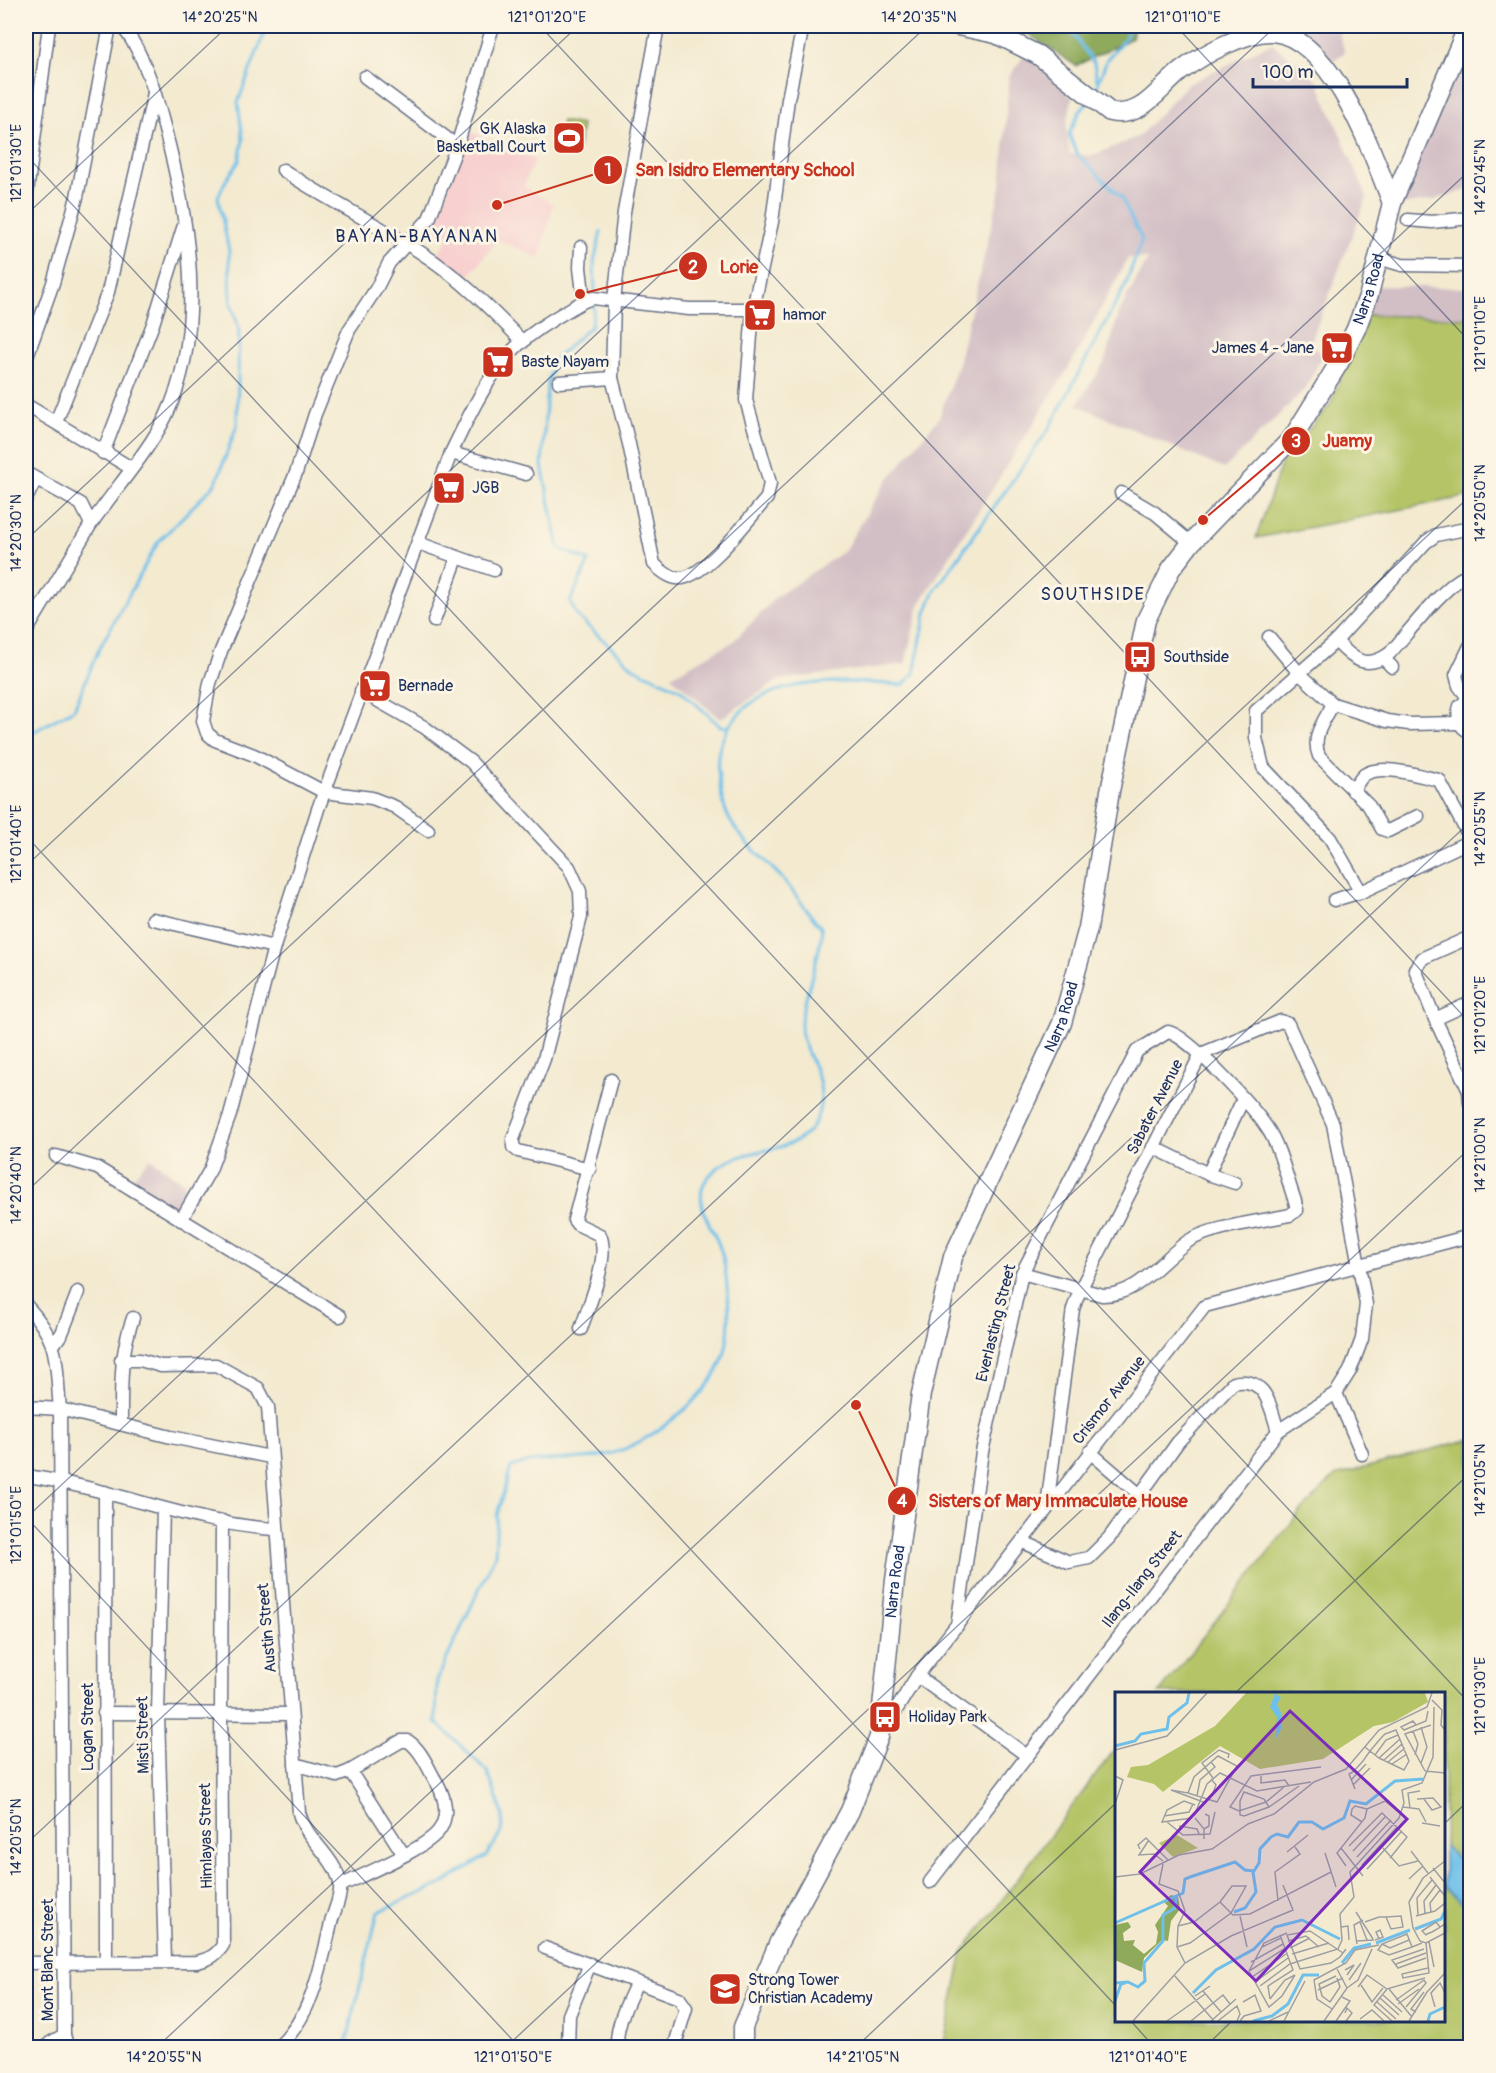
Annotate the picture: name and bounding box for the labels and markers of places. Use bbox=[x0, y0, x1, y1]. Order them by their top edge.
place label: GK Alaska Basketball Court bbox=[436, 119, 547, 157]
sports icon: GK Alaska Basketball Court bbox=[551, 120, 587, 156]
callout: San Isidro Elementary School bbox=[593, 152, 867, 188]
callout: Lorie bbox=[678, 248, 770, 284]
supermarket icon: hamor bbox=[742, 297, 778, 333]
place label: hamor bbox=[783, 305, 827, 325]
supermarket icon: James 4 - Jane bbox=[1319, 330, 1355, 366]
place label: James 4 - Jane bbox=[1212, 338, 1314, 358]
supermarket icon: Baste Nayam bbox=[480, 344, 516, 380]
place label: Baste Nayam bbox=[521, 352, 609, 372]
callout: Juamy bbox=[1281, 423, 1384, 459]
supermarket icon: JGB bbox=[431, 470, 467, 506]
place label: JGB bbox=[472, 478, 499, 498]
bus stop icon: Southside bbox=[1122, 639, 1158, 675]
place label: Southside bbox=[1163, 647, 1229, 667]
supermarket icon: Bernade bbox=[357, 668, 393, 704]
place label: Bernade bbox=[398, 676, 453, 696]
callout: Sisters of Mary Immaculate House bbox=[887, 1483, 1200, 1519]
bus stop icon: Holiday Park bbox=[867, 1699, 903, 1735]
place label: Holiday Park bbox=[908, 1707, 987, 1727]
place label: Strong Tower Christian Academy bbox=[748, 1970, 873, 2008]
school or university icon: Strong Tower Christian Academy bbox=[707, 1971, 743, 2007]

